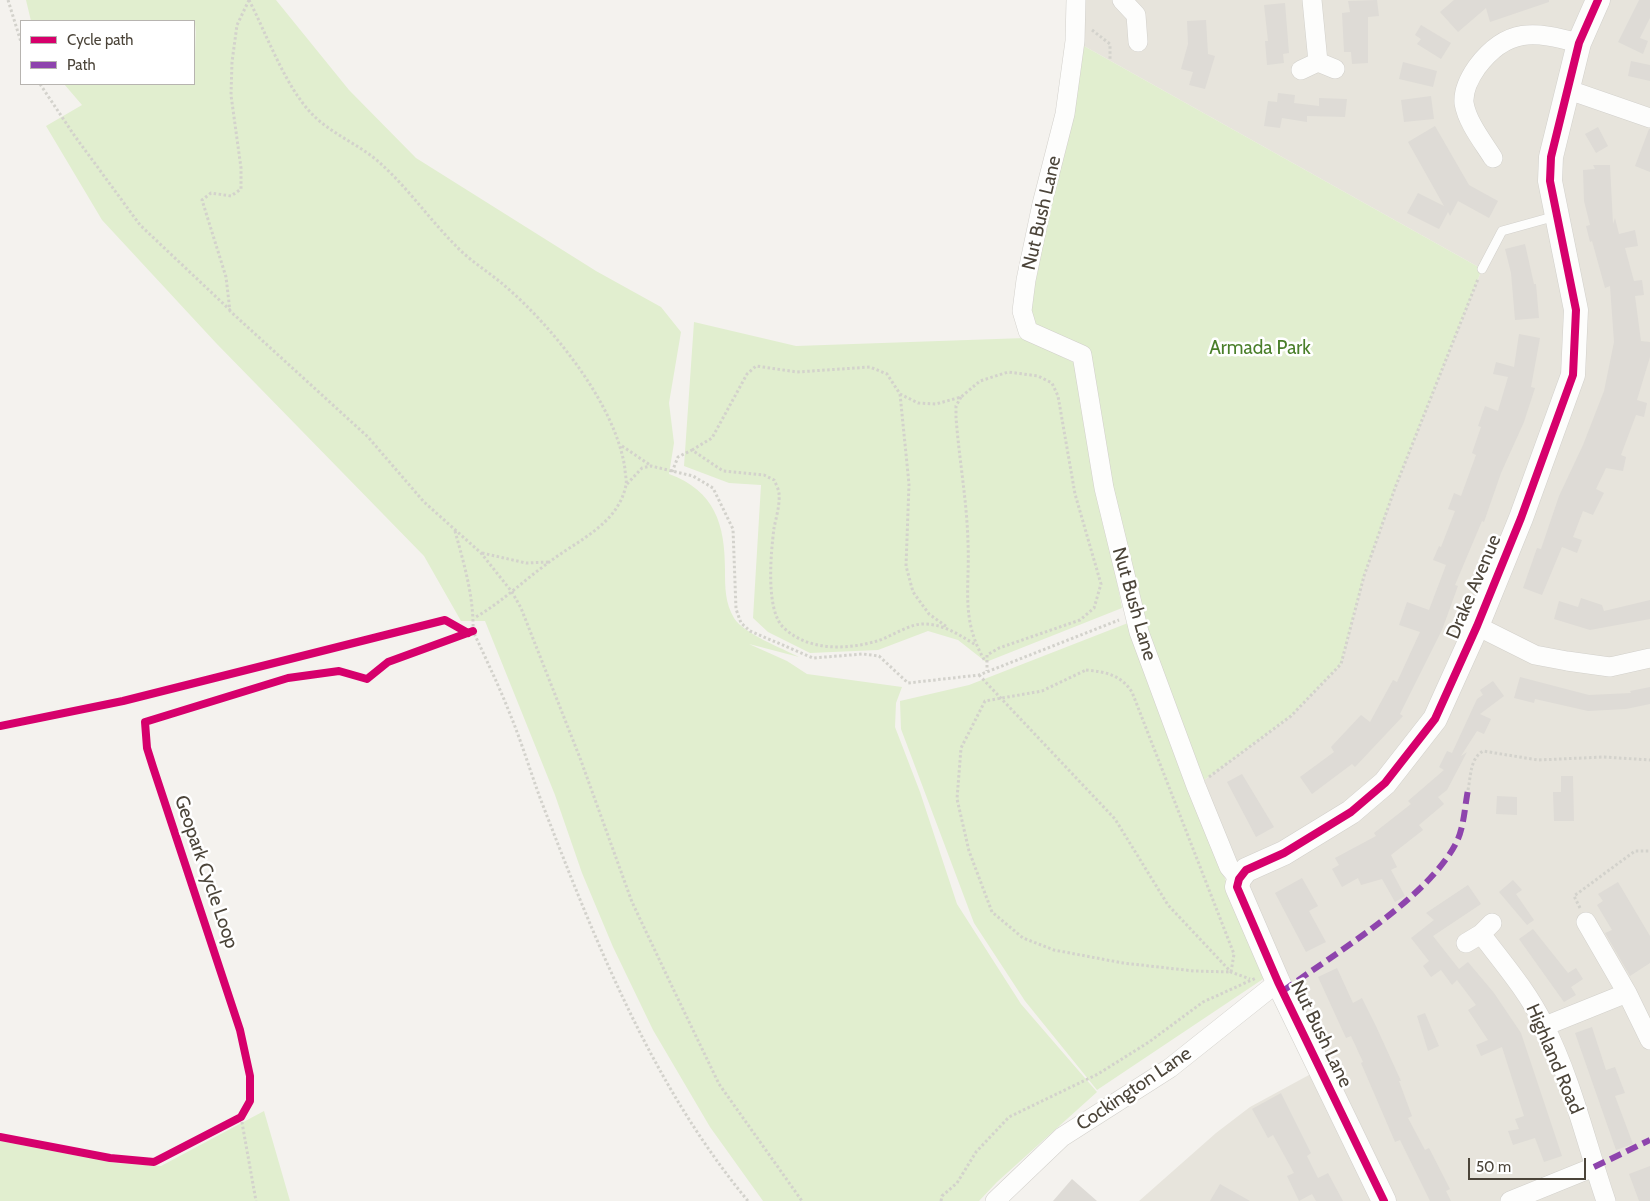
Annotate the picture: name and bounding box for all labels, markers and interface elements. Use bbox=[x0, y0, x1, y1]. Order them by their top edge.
legend bbox=[20, 20, 195, 85]
text: Cycle path bbox=[67, 31, 133, 49]
text: Path bbox=[67, 56, 96, 74]
street label: Nut Bush Lane bbox=[1018, 154, 1066, 272]
park label: Armada Park bbox=[1209, 337, 1311, 359]
street label: Drake Avenue bbox=[1442, 531, 1506, 643]
street label: Nut Bush Lane bbox=[1107, 545, 1161, 663]
street label: Geopark Cycle Loop bbox=[169, 793, 243, 951]
street label: Nut Bush Lane bbox=[1285, 977, 1357, 1091]
street label: Highland Road bbox=[1521, 1001, 1587, 1117]
street label: Cockington Lane bbox=[1072, 1042, 1196, 1136]
scale bar bbox=[1470, 1148, 1588, 1180]
text: 50 m bbox=[1476, 1158, 1511, 1176]

